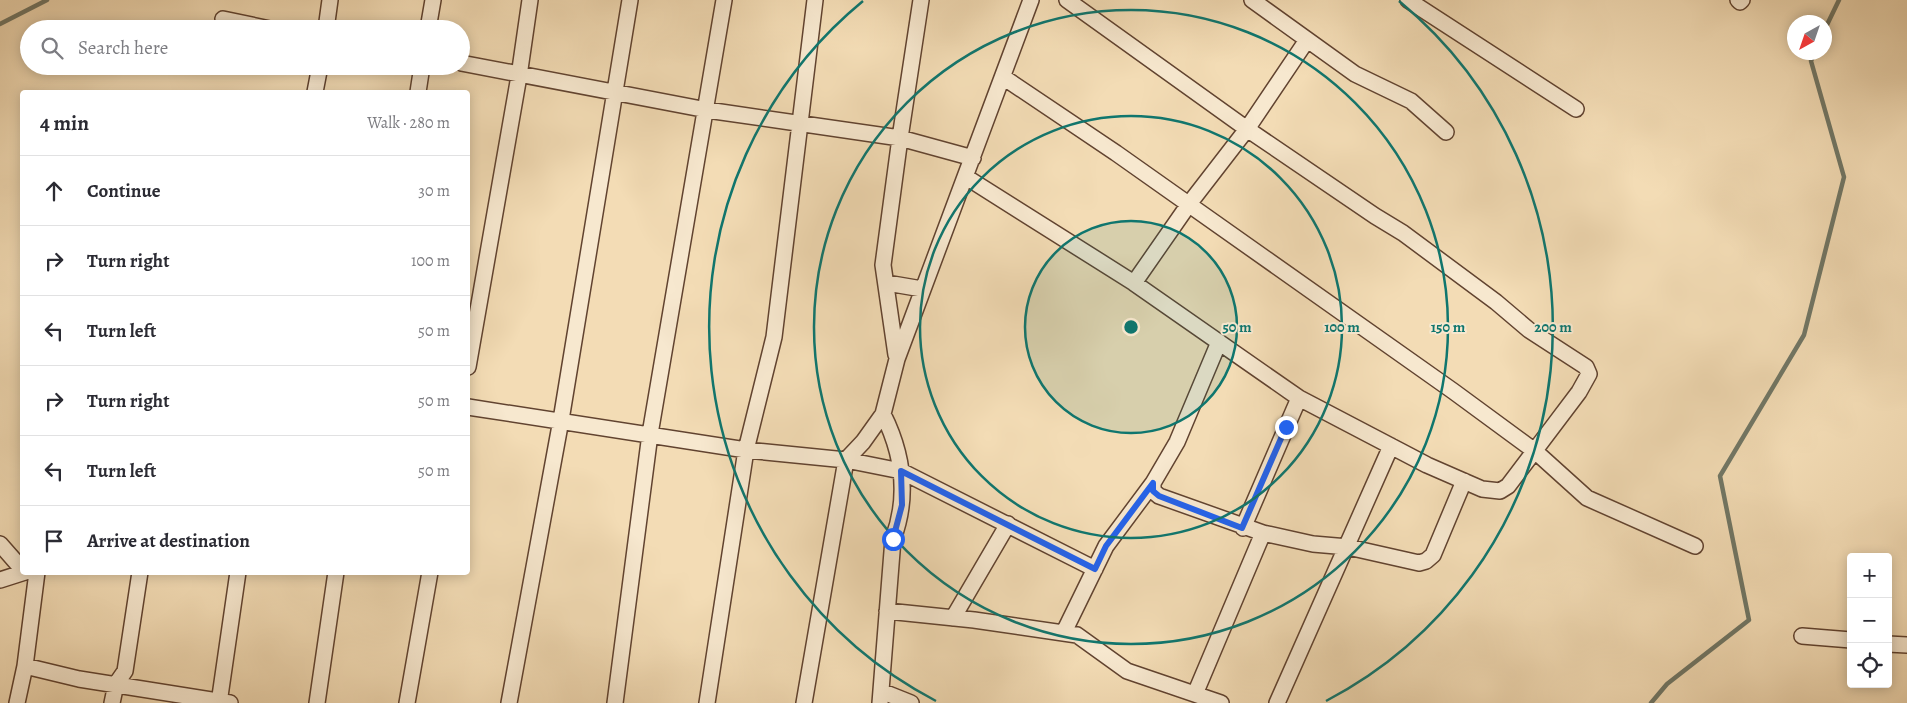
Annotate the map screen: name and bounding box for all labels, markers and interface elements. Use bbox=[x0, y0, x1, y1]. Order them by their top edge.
north arrow bbox=[1787, 15, 1832, 60]
search box bbox=[20, 20, 470, 75]
icon: search bbox=[38, 34, 66, 62]
text: Search here bbox=[78, 35, 168, 61]
text: 4 min bbox=[40, 109, 89, 137]
text: Walk · 280 m bbox=[367, 112, 450, 134]
icon: ahead bbox=[40, 177, 68, 205]
text: Continue bbox=[87, 178, 161, 204]
text: 30 m bbox=[418, 180, 450, 202]
icon: right bbox=[40, 247, 68, 275]
text: Turn right bbox=[87, 248, 169, 274]
text: 100 m bbox=[411, 250, 450, 272]
icon: left bbox=[40, 317, 68, 345]
text: 50 m bbox=[1222, 317, 1252, 337]
text: 100 m bbox=[1324, 317, 1360, 337]
text: 150 m bbox=[1431, 317, 1466, 337]
text: 200 m bbox=[1534, 317, 1572, 337]
text: Turn left bbox=[87, 318, 156, 344]
centre of rings bbox=[1122, 318, 1140, 336]
text: 50 m bbox=[418, 320, 450, 342]
icon: right bbox=[40, 387, 68, 415]
text: Turn right bbox=[87, 388, 169, 414]
text: 50 m bbox=[418, 390, 450, 412]
route end bbox=[1275, 416, 1298, 439]
icon: left bbox=[40, 457, 68, 485]
text: Turn left bbox=[87, 458, 156, 484]
text: 50 m bbox=[418, 460, 450, 482]
icon: arrive bbox=[40, 527, 68, 555]
text: Arrive at destination bbox=[87, 528, 250, 554]
route start bbox=[882, 528, 905, 551]
map controls bbox=[1847, 553, 1892, 688]
button: + bbox=[1847, 553, 1892, 598]
button: − bbox=[1847, 598, 1892, 643]
button: locate bbox=[1847, 643, 1892, 688]

